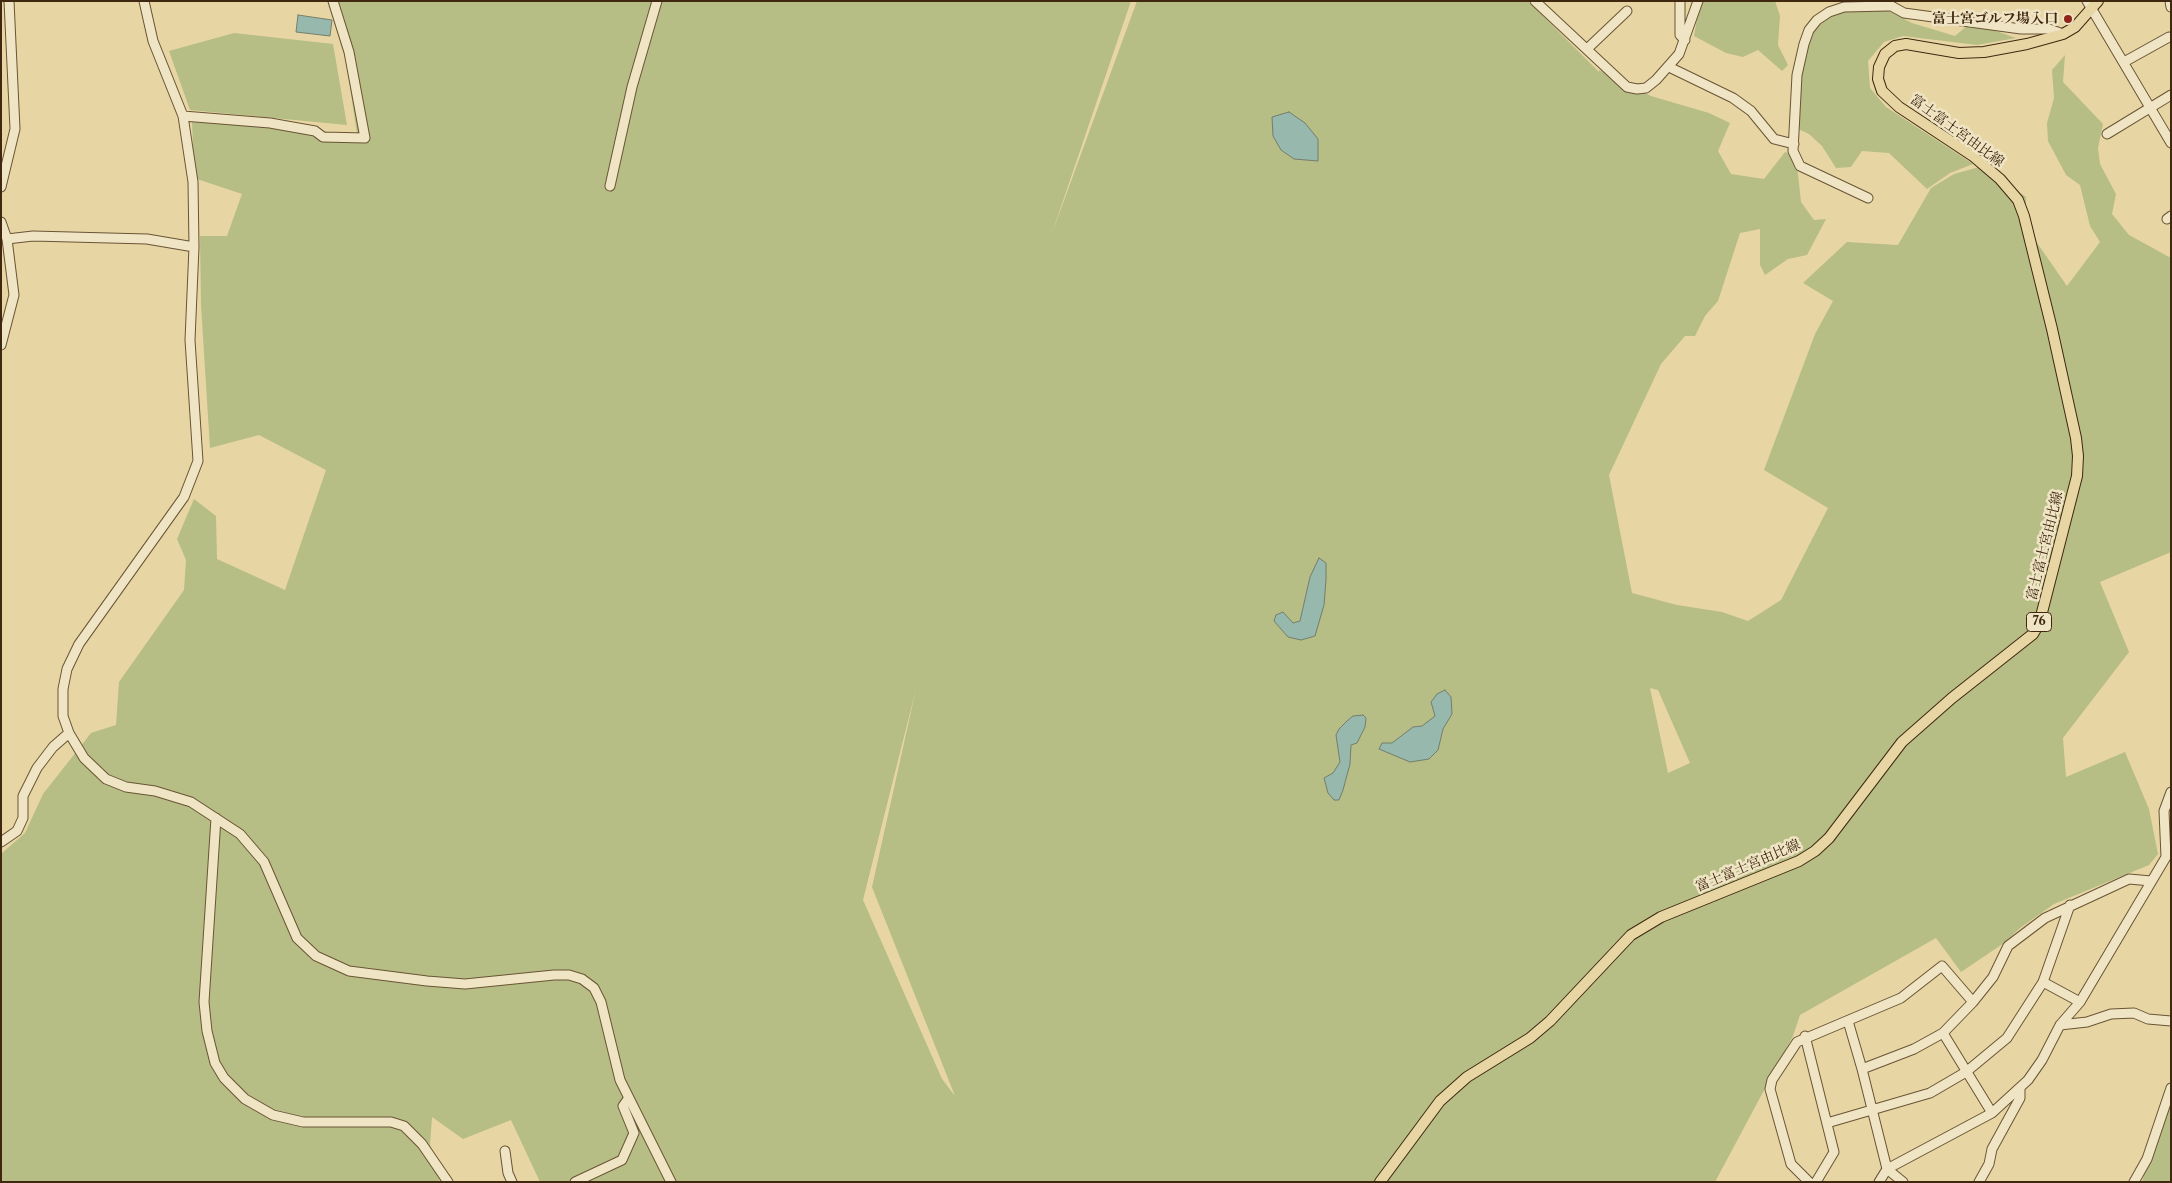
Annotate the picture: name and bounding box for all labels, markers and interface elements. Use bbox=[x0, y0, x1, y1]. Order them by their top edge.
place label: 富士宮ゴルフ場入口 bbox=[1932, 11, 2058, 27]
marker: 富士宮ゴルフ場入口 bbox=[2062, 13, 2074, 25]
street label: 富士富士宮由比線 bbox=[1907, 91, 2007, 171]
street label: 富士富士宮由比線 bbox=[2023, 490, 2067, 602]
road number: 76 bbox=[2026, 612, 2052, 632]
street label: 富士富士宮由比線 bbox=[1693, 836, 1803, 896]

